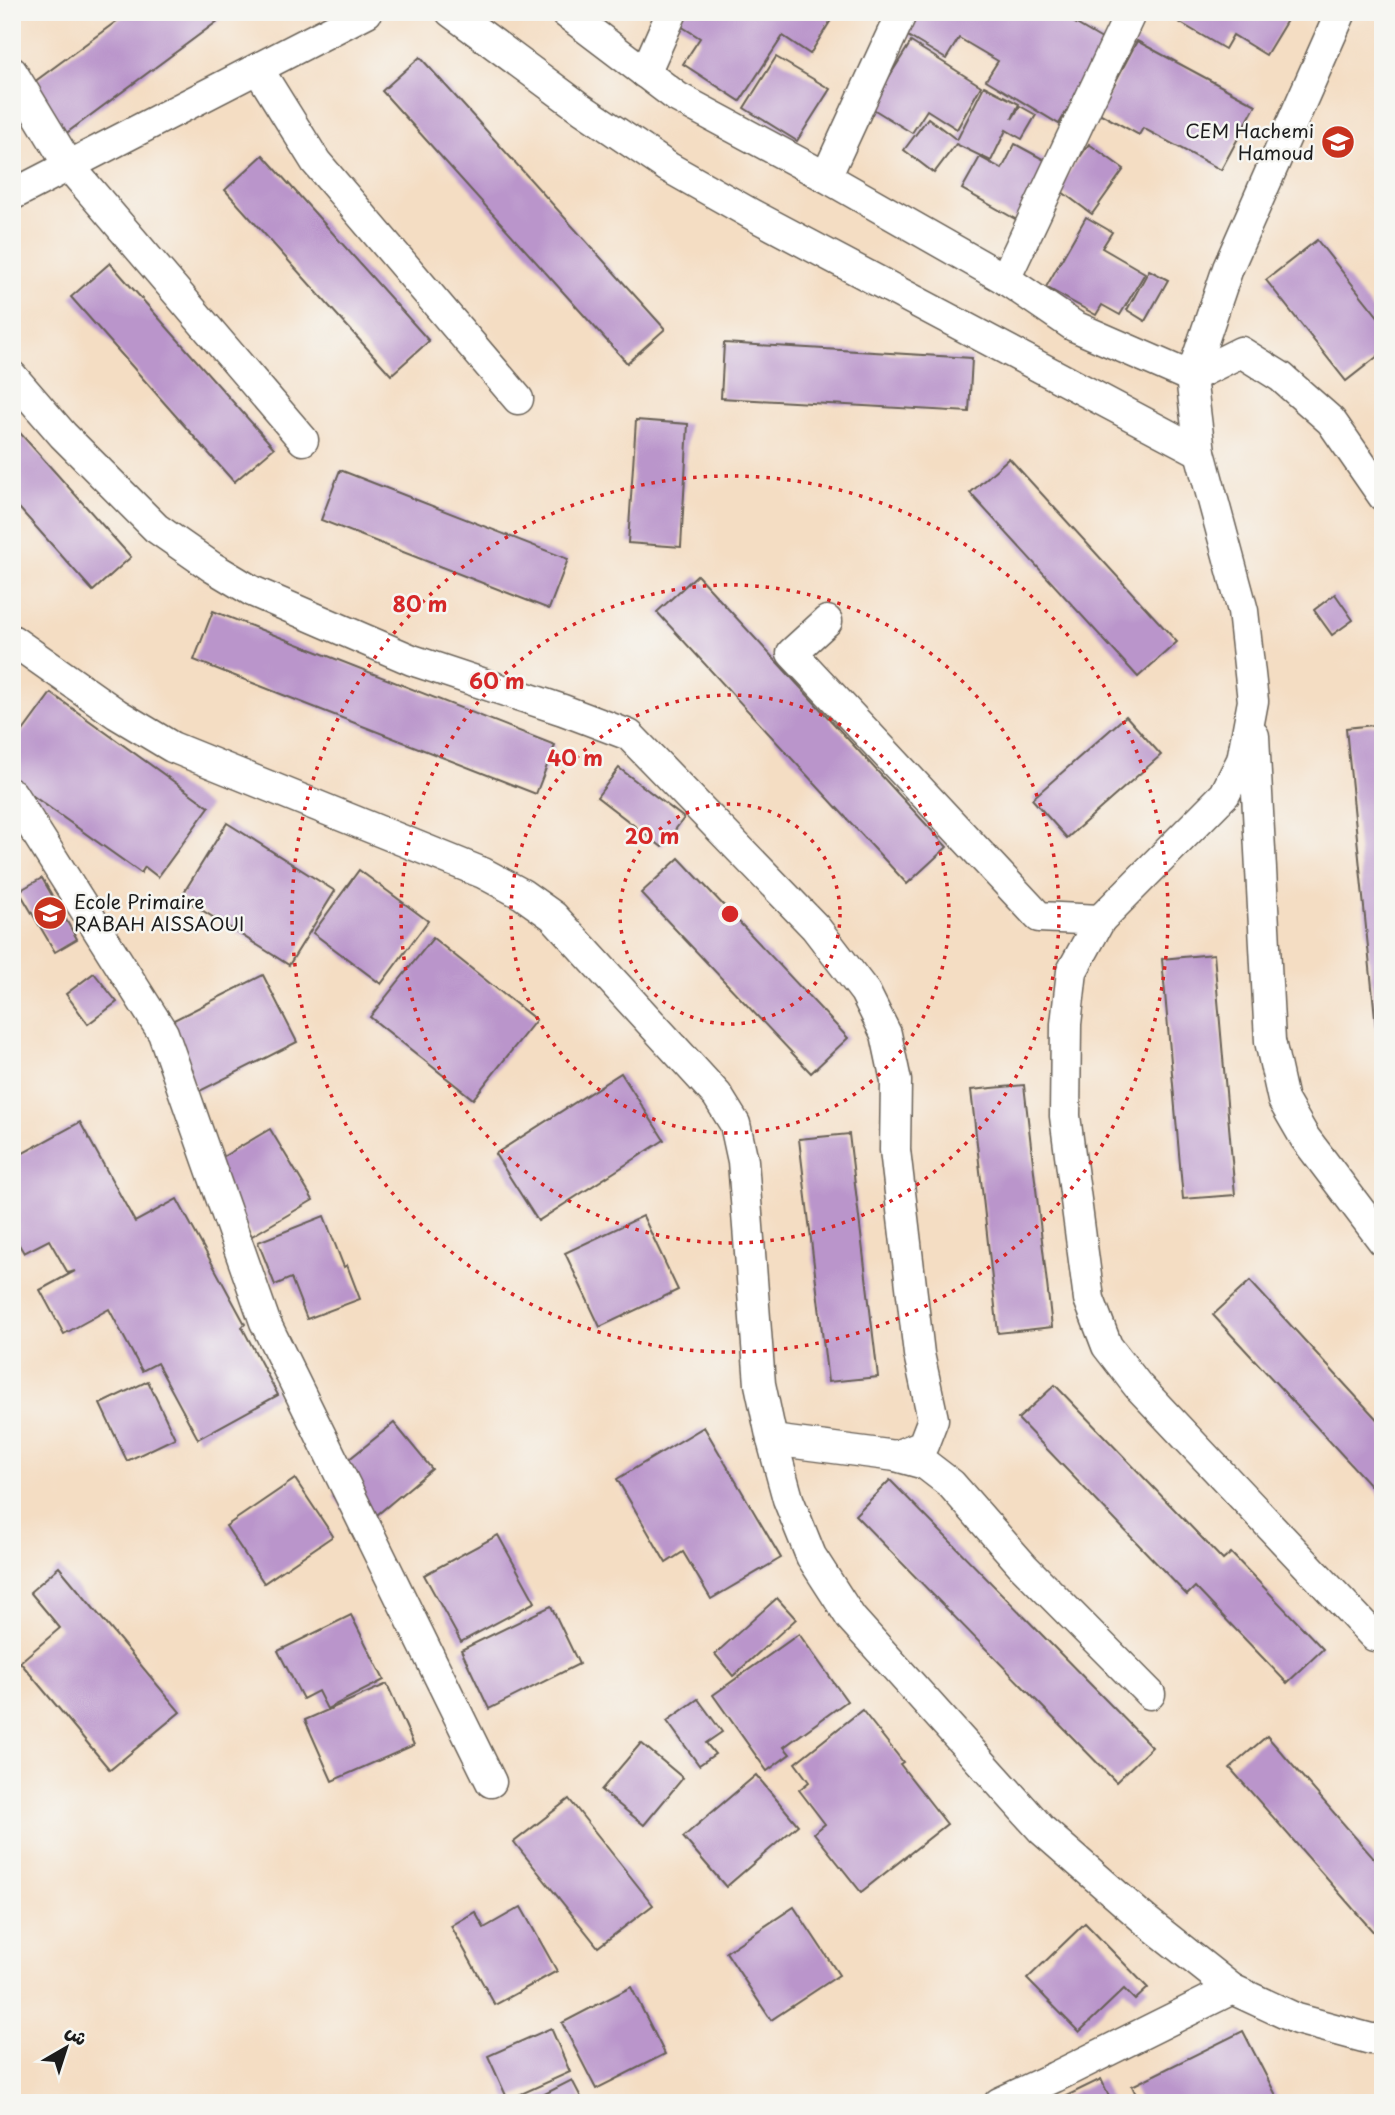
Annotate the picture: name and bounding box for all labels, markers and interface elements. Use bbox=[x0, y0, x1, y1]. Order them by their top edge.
place label: CEM Hachemi Hamoud bbox=[1185, 116, 1314, 166]
school or university icon: CEM Hachemi Hamoud bbox=[1319, 123, 1357, 161]
text: 80 m bbox=[393, 587, 447, 619]
text: 60 m bbox=[469, 664, 525, 696]
text: 40 m bbox=[547, 741, 603, 773]
text: 20 m bbox=[625, 819, 679, 851]
place label: Ecole Primaire RABAH AISSAOUI bbox=[74, 887, 244, 937]
school or university icon: Ecole Primaire RABAH AISSAOUI bbox=[31, 894, 69, 932]
centre of rings bbox=[718, 902, 742, 926]
north arrow bbox=[32, 2014, 102, 2084]
text: ش bbox=[60, 2017, 94, 2052]

